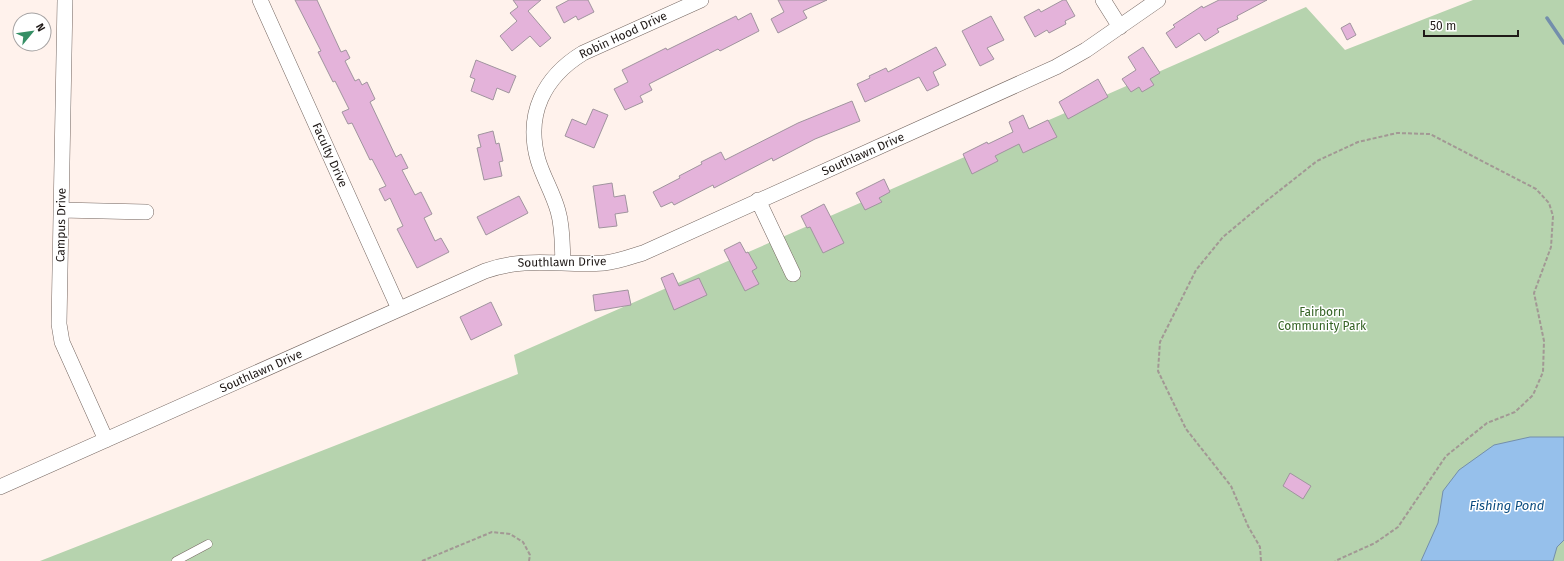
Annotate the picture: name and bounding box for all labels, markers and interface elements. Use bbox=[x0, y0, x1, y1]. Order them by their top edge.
street label: Robin Hood Drive bbox=[577, 8, 669, 62]
north arrow bbox=[12, 12, 52, 52]
scale bar bbox=[1424, 12, 1518, 38]
text: 50 m bbox=[1430, 19, 1456, 33]
text: N bbox=[33, 21, 48, 34]
street label: Faculty Drive bbox=[310, 120, 350, 190]
street label: Southlawn Drive bbox=[820, 130, 906, 178]
street label: Campus Drive bbox=[53, 188, 69, 262]
street label: Southlawn Drive bbox=[517, 254, 607, 270]
park label: Fairborn Community Park bbox=[1278, 305, 1367, 333]
street label: Southlawn Drive bbox=[218, 347, 304, 395]
water label: Fishing Pond bbox=[1470, 498, 1545, 513]

